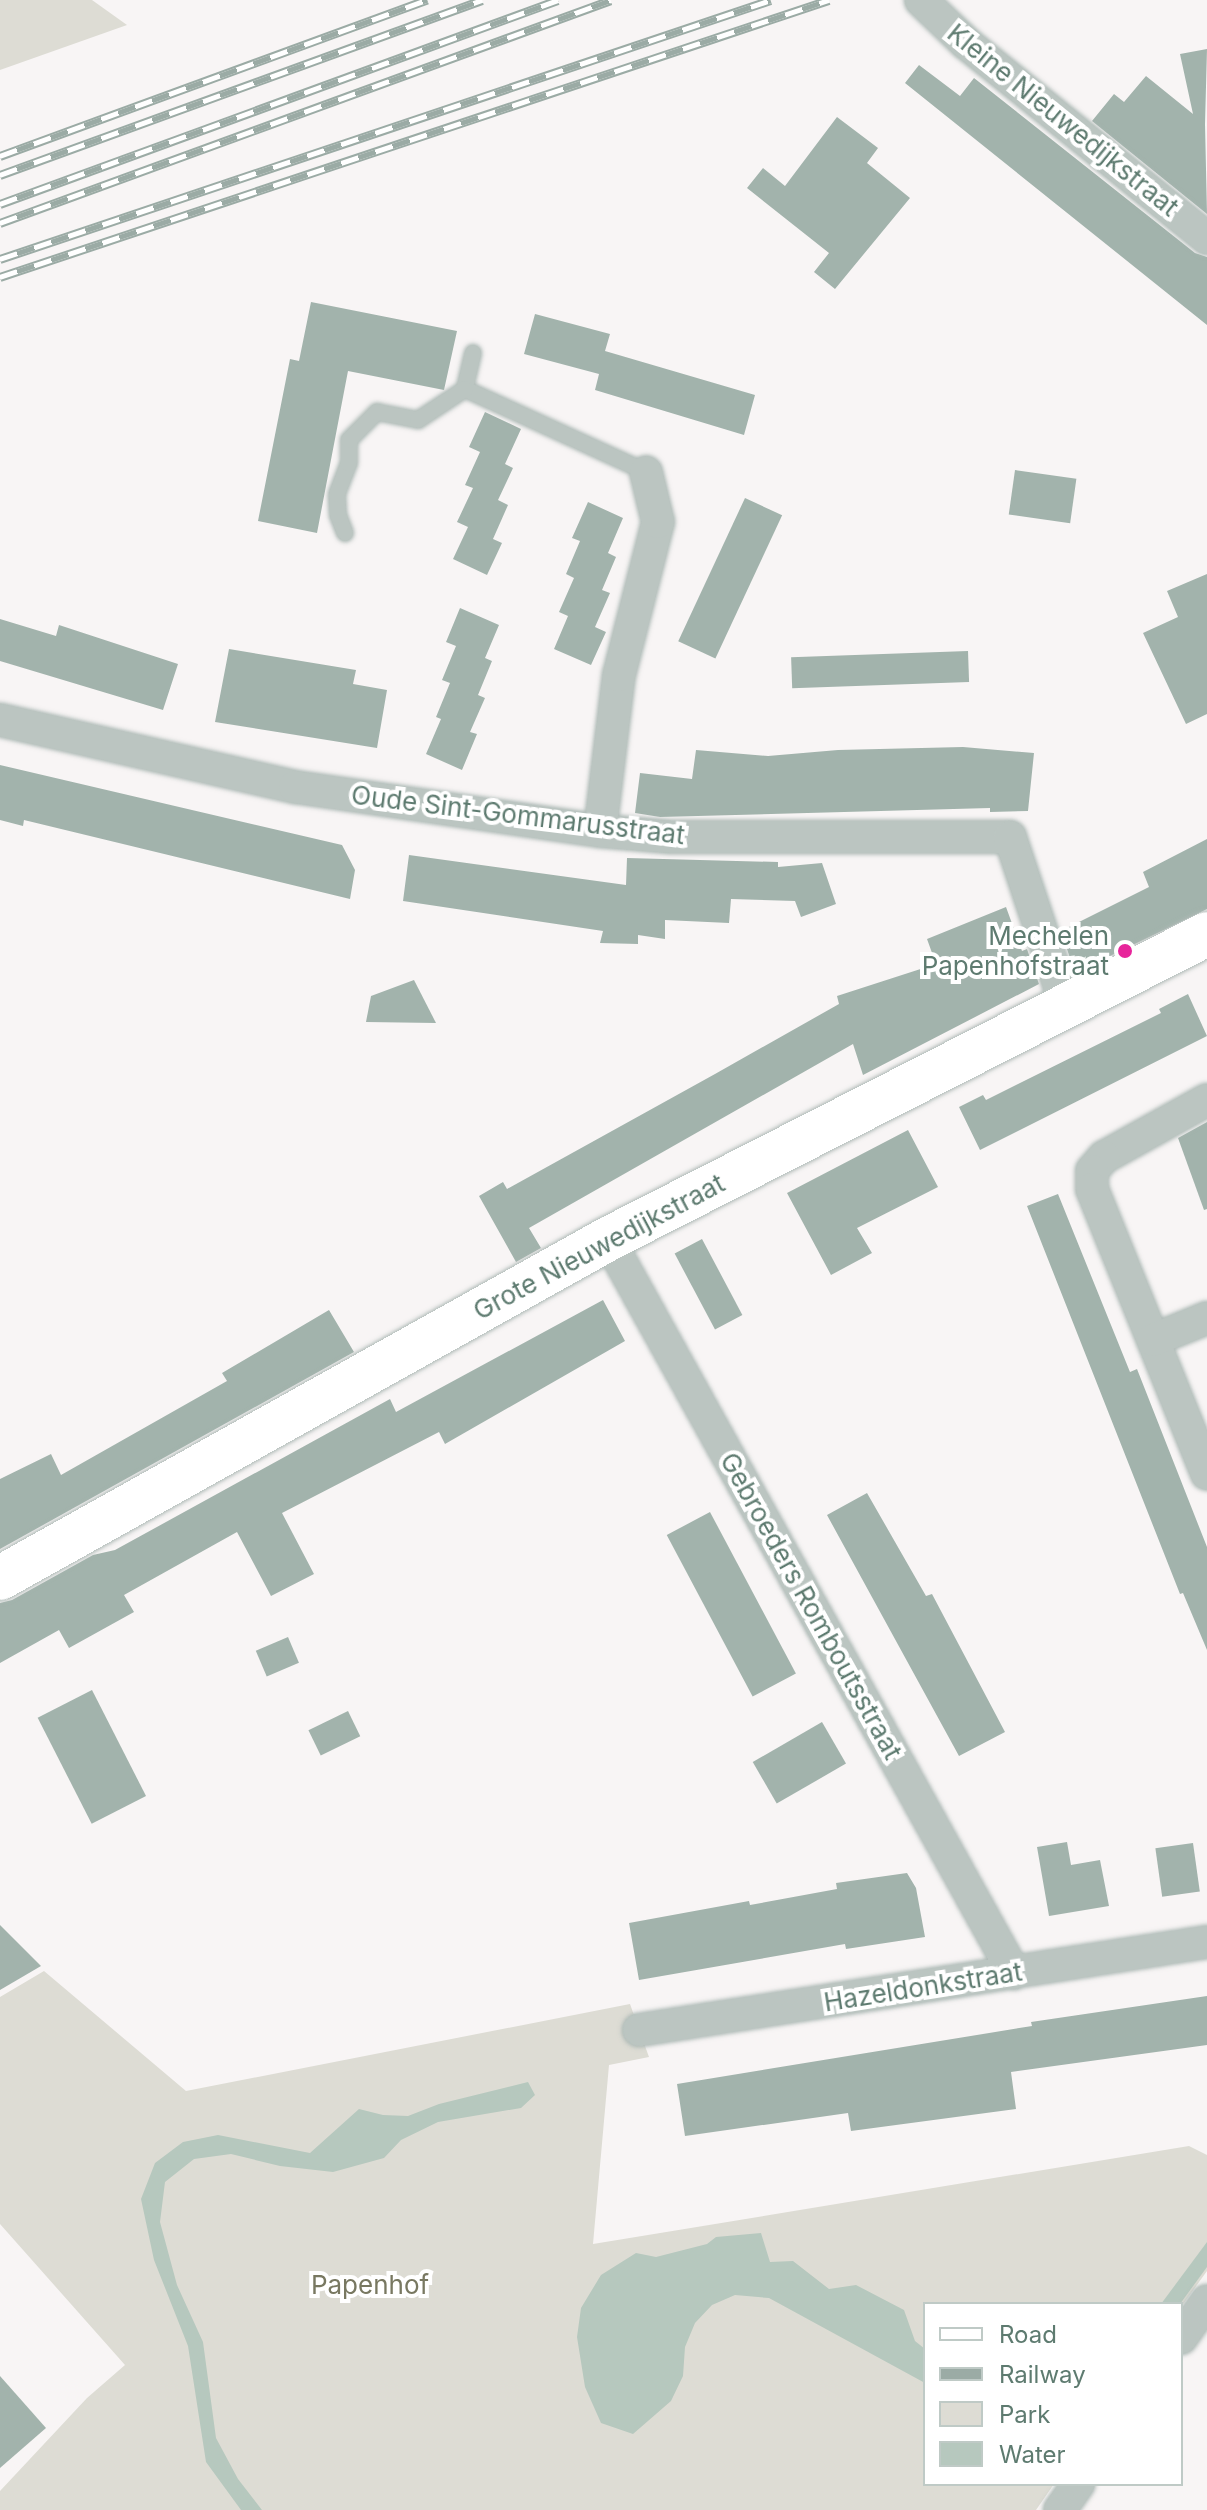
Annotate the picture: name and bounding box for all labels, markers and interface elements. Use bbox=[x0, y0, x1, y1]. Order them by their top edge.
street label: Kleine Nieuwedijkstraat bbox=[941, 17, 1185, 223]
street label: Oude Sint-Gommarusstraat bbox=[350, 779, 686, 851]
place label: Mechelen Papenhofstraat bbox=[922, 920, 1109, 982]
marker: Mechelen Papenhofstraat bbox=[1116, 942, 1134, 960]
street label: Grote Nieuwedijkstraat bbox=[468, 1168, 730, 1326]
street label: Gebroeders Romboutsstraat bbox=[714, 1447, 908, 1765]
street label: Hazeldonkstraat bbox=[822, 1956, 1024, 2018]
park label: Papenhof bbox=[311, 2269, 429, 2301]
legend bbox=[923, 2302, 1183, 2486]
text: Road bbox=[999, 2320, 1057, 2349]
text: Railway bbox=[999, 2360, 1086, 2389]
text: Park bbox=[999, 2400, 1050, 2429]
text: Water bbox=[999, 2440, 1066, 2469]

